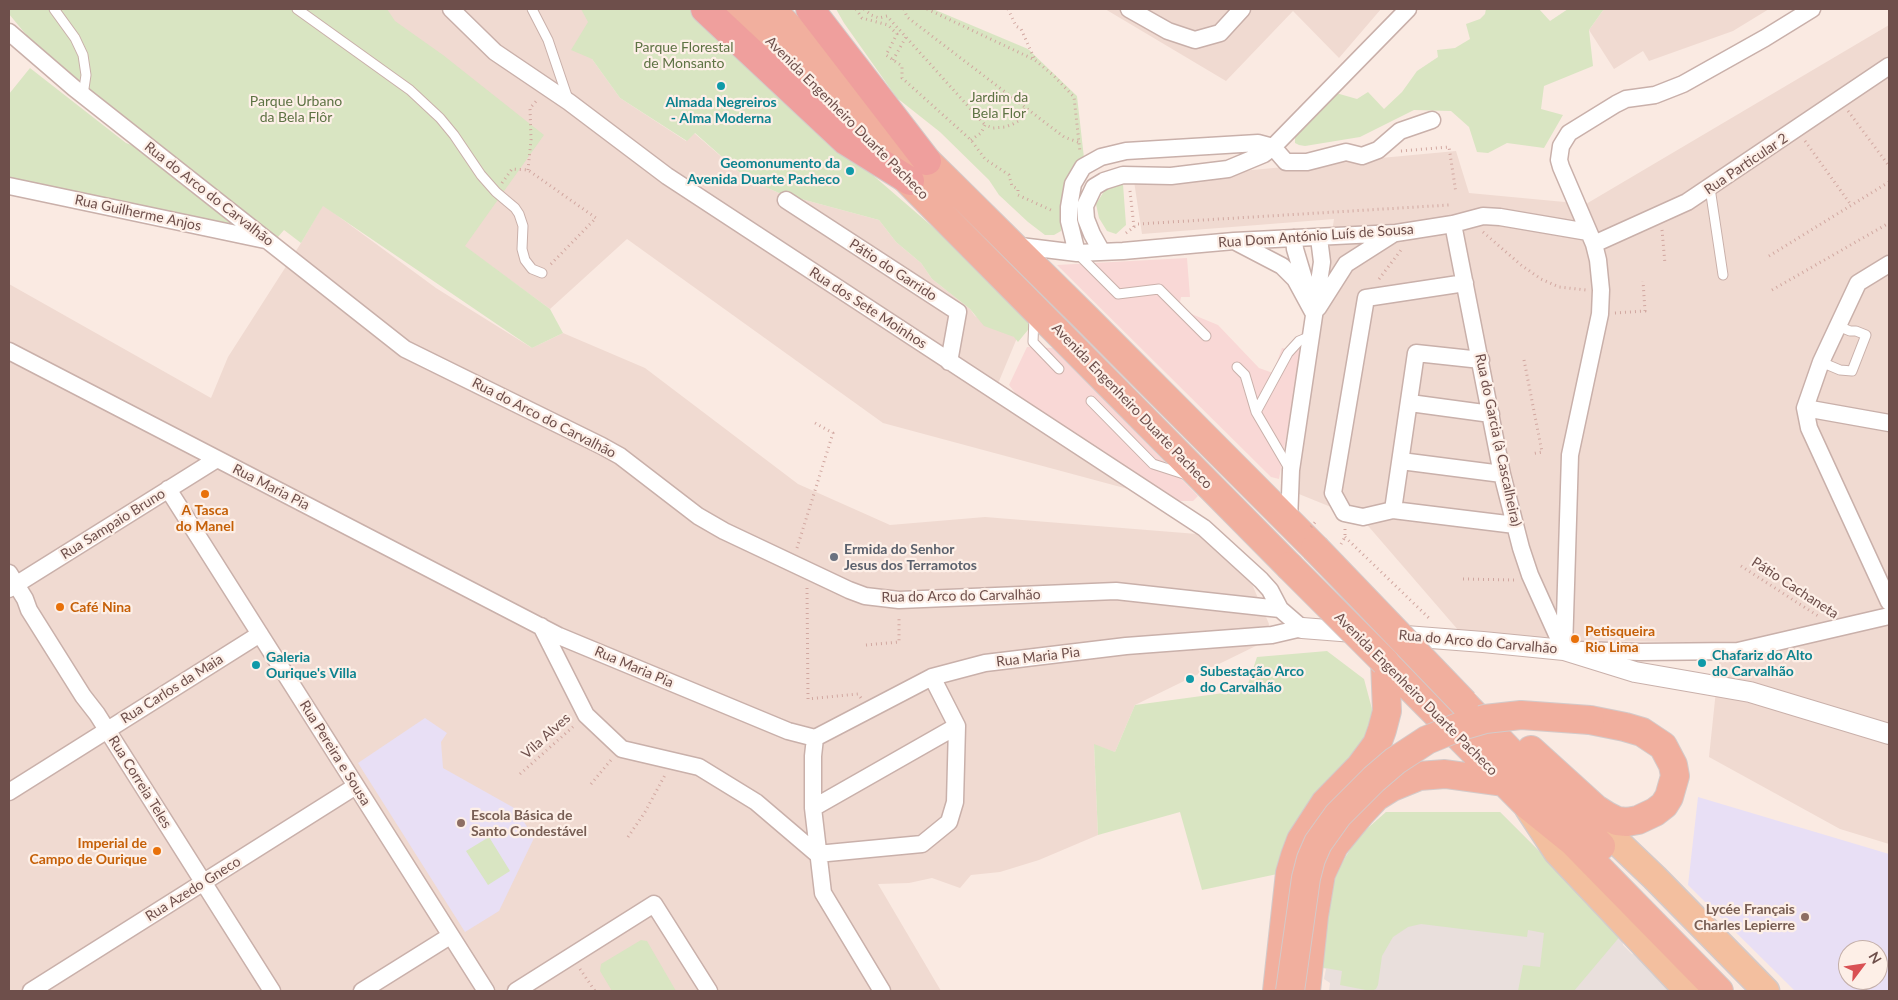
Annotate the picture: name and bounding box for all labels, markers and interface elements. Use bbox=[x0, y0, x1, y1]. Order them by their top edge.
street label: Avenida Engenheiro Duarte Pacheco bbox=[762, 33, 932, 203]
park label: Parque Florestal de Monsanto bbox=[634, 39, 734, 72]
marker: Almada Negreiros - Alma Moderna bbox=[715, 80, 727, 92]
park label: Jardim da Bela Flor bbox=[970, 89, 1028, 121]
park label: Parque Urbano da Bela Flôr bbox=[250, 93, 342, 125]
place label: Almada Negreiros - Alma Moderna bbox=[665, 94, 777, 126]
street label: Rua Particular 2 bbox=[1701, 130, 1791, 198]
street label: Rua do Arco do Carvalhão bbox=[141, 138, 277, 250]
place label: Geomonumento da Avenida Duarte Pacheco bbox=[687, 155, 840, 188]
marker: Geomonumento da Avenida Duarte Pacheco bbox=[844, 165, 856, 177]
street label: Rua Guilherme Anjos bbox=[73, 191, 203, 235]
street label: Rua Dom António Luís de Sousa bbox=[1218, 221, 1414, 251]
street label: Pátio do Garrido bbox=[846, 235, 940, 305]
street label: Rua dos Sete Moinhos bbox=[806, 264, 930, 352]
street label: Avenida Engenheiro Duarte Pacheco bbox=[1048, 320, 1216, 492]
street label: Rua do Garcia (à Cascalheira) bbox=[1471, 352, 1525, 528]
street label: Rua do Arco do Carvalhão bbox=[469, 374, 619, 462]
street label: Rua Maria Pia bbox=[230, 460, 312, 514]
street label: Rua Sampaio Bruno bbox=[58, 485, 168, 563]
marker: A Tasca do Manel bbox=[199, 488, 211, 500]
place label: A Tasca do Manel bbox=[176, 502, 234, 534]
place label: Ermida do Senhor Jesus dos Terramotos bbox=[844, 541, 977, 574]
marker: Ermida do Senhor Jesus dos Terramotos bbox=[828, 551, 840, 563]
street label: Pátio Cachaneta bbox=[1748, 554, 1842, 622]
street label: Rua do Arco do Carvalhão bbox=[881, 586, 1041, 606]
place label: Café Nina bbox=[70, 599, 131, 615]
marker: Café Nina bbox=[54, 601, 66, 613]
street label: Avenida Engenheiro Duarte Pacheco bbox=[1331, 609, 1501, 779]
place label: Petisqueira Rio Lima bbox=[1585, 623, 1655, 656]
street label: Rua do Arco do Carvalhão bbox=[1398, 627, 1558, 657]
marker: Petisqueira Rio Lima bbox=[1569, 633, 1581, 645]
street label: Rua Maria Pia bbox=[592, 643, 676, 691]
street label: Rua Maria Pia bbox=[995, 644, 1081, 670]
place label: Chafariz do Alto do Carvalhão bbox=[1712, 647, 1813, 680]
place label: Galeria Ourique's Villa bbox=[266, 649, 357, 682]
street label: Rua Carlos da Maia bbox=[118, 651, 226, 727]
marker: Chafariz do Alto do Carvalhão bbox=[1696, 657, 1708, 669]
marker: Galeria Ourique's Villa bbox=[250, 659, 262, 671]
place label: Subestação Arco do Carvalhão bbox=[1200, 663, 1304, 696]
marker: Subestação Arco do Carvalhão bbox=[1184, 673, 1196, 685]
street label: Rua Pereira e Sousa bbox=[296, 697, 374, 809]
street label: Vila Alves bbox=[518, 710, 574, 762]
street label: Rua Correia Teles bbox=[105, 733, 175, 831]
place label: Escola Básica de Santo Condestável bbox=[471, 807, 587, 840]
marker: Escola Básica de Santo Condestável bbox=[455, 817, 467, 829]
place label: Imperial de Campo de Ourique bbox=[29, 835, 147, 868]
marker: Imperial de Campo de Ourique bbox=[151, 845, 163, 857]
street label: Rua Azedo Gneco bbox=[142, 853, 244, 925]
place label: Lycée Français Charles Lepierre bbox=[1694, 901, 1795, 934]
marker: Lycée Français Charles Lepierre bbox=[1799, 911, 1811, 923]
north arrow bbox=[1838, 940, 1888, 990]
text: N bbox=[1865, 949, 1885, 967]

